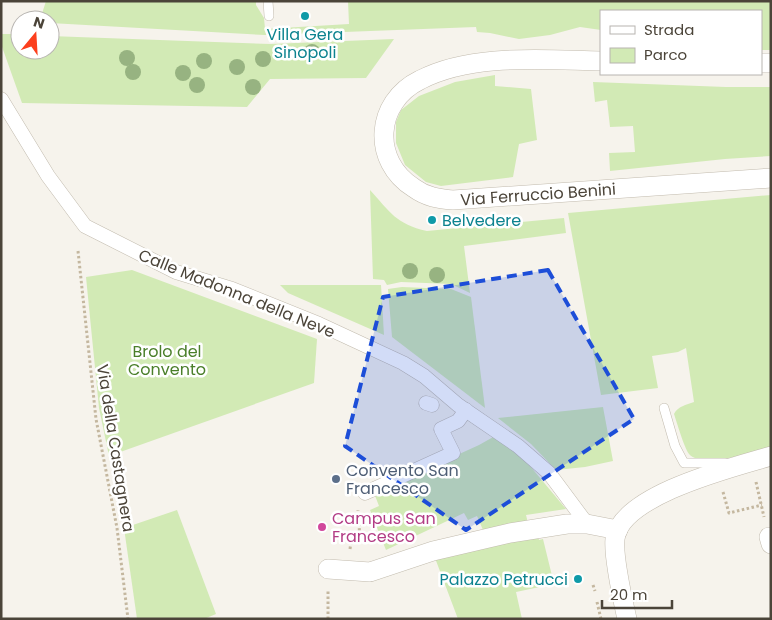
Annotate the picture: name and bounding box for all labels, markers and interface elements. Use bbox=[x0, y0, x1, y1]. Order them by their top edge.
north arrow bbox=[10, 10, 60, 60]
marker: Villa Gera Sinopoli bbox=[299, 10, 311, 22]
legend bbox=[600, 10, 762, 75]
text: N bbox=[31, 11, 47, 34]
text: Strada bbox=[644, 19, 694, 40]
place label: Villa Gera Sinopoli bbox=[267, 23, 343, 64]
text: Parco bbox=[644, 44, 687, 65]
street label: Via Ferruccio Benini bbox=[459, 178, 617, 211]
place label: Belvedere bbox=[442, 209, 521, 232]
marker: Belvedere bbox=[426, 214, 438, 226]
street label: Calle Madonna della Neve bbox=[135, 243, 339, 344]
park label: Brolo del Convento bbox=[128, 340, 206, 381]
street label: Via della Castagnera bbox=[91, 363, 140, 534]
place label: Convento San Francesco bbox=[346, 459, 459, 500]
marker: Convento San Francesco bbox=[330, 473, 342, 485]
place label: Campus San Francesco bbox=[332, 507, 436, 548]
marker: Campus San Francesco bbox=[316, 521, 328, 533]
place label: Palazzo Petrucci bbox=[440, 568, 568, 591]
marker: Palazzo Petrucci bbox=[572, 573, 584, 585]
scale bar bbox=[602, 578, 672, 610]
text: 20 m bbox=[610, 584, 648, 605]

